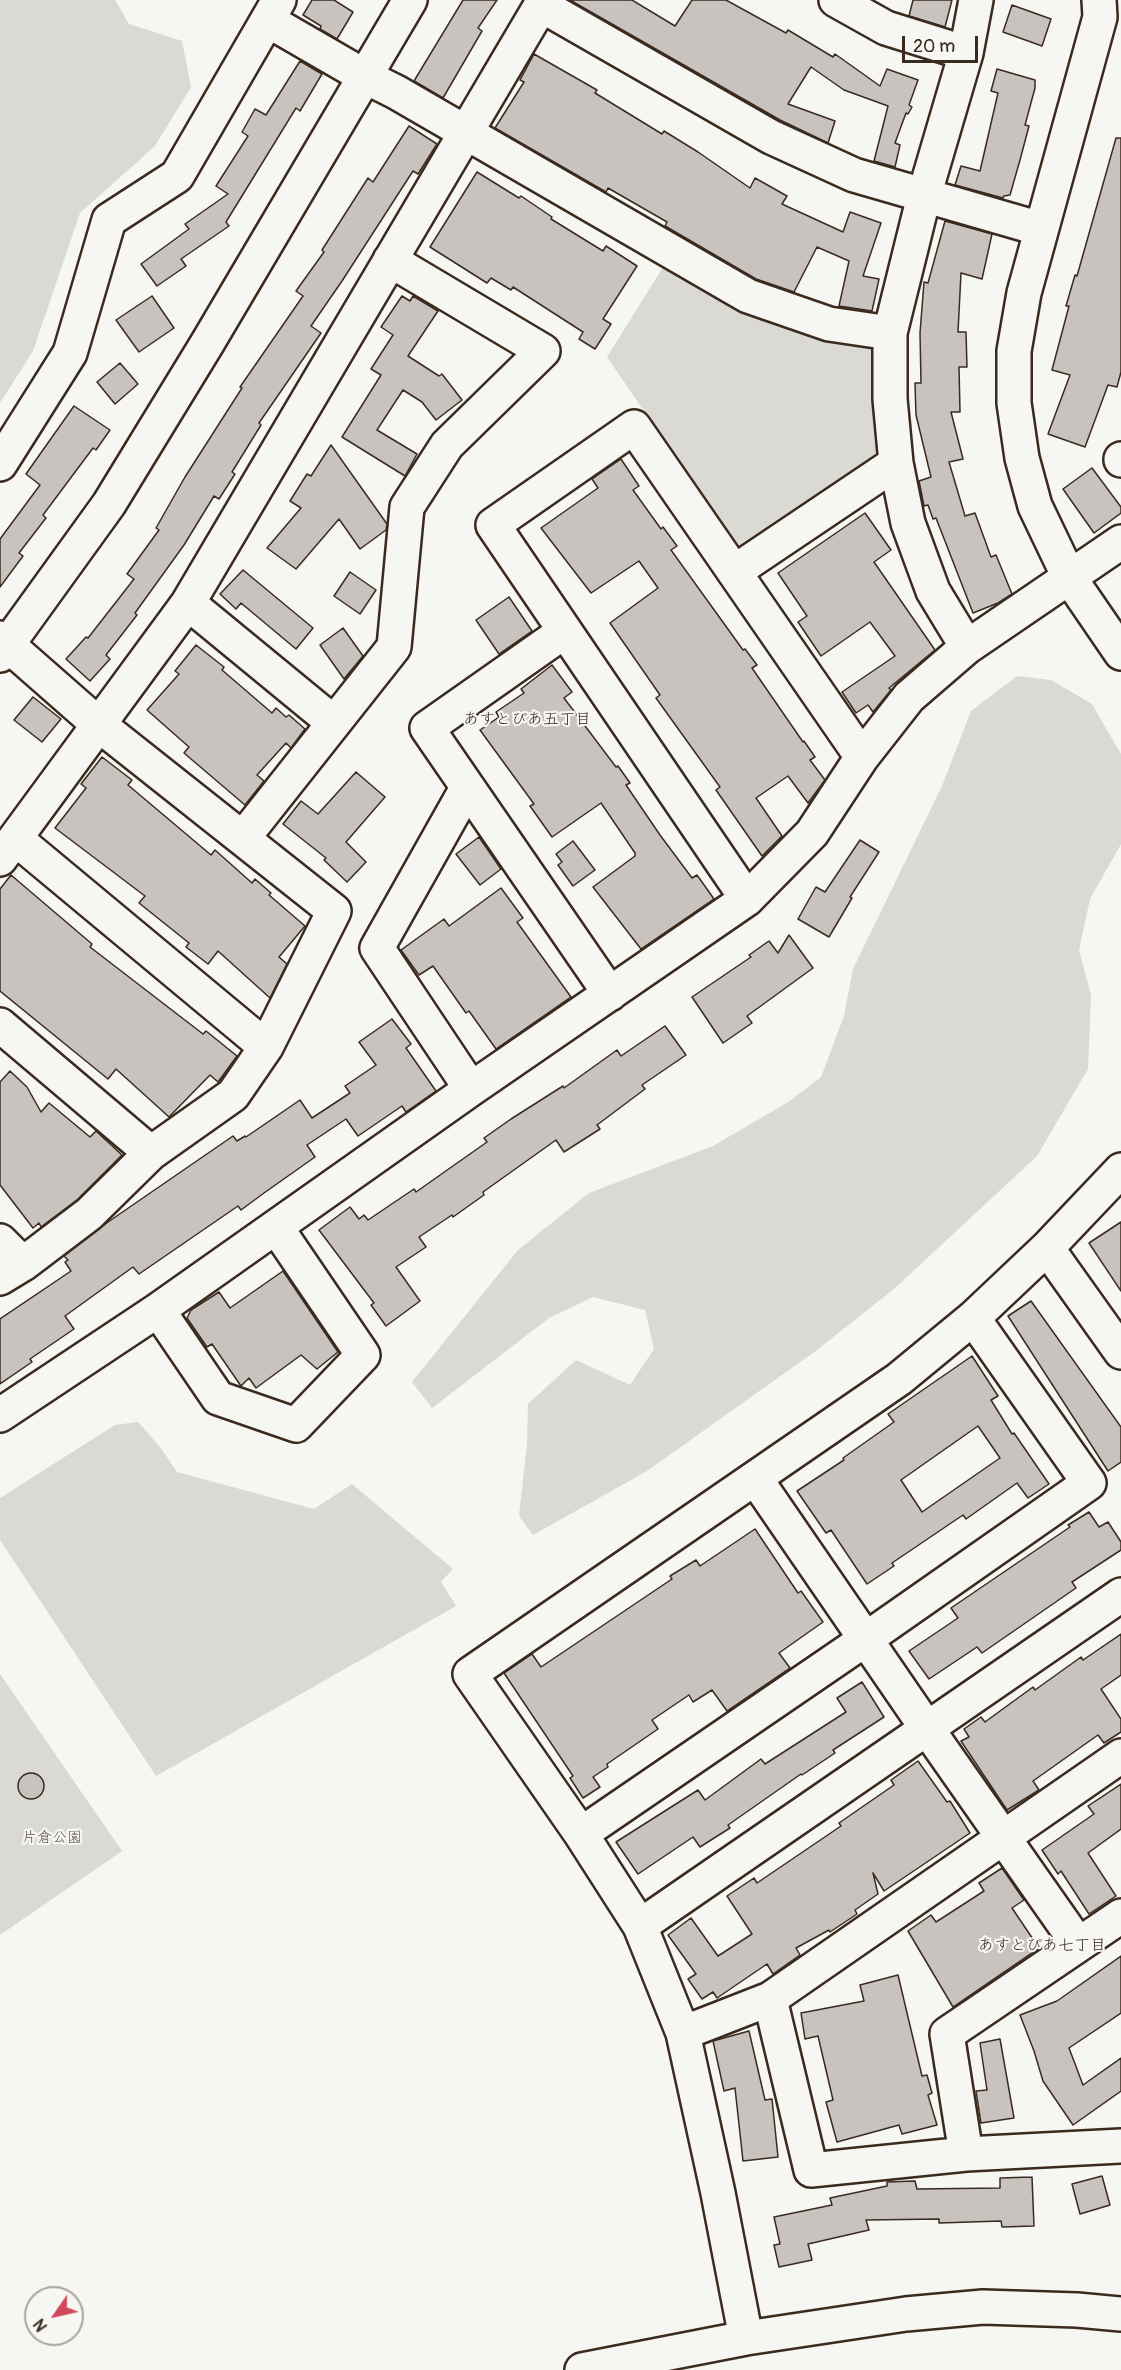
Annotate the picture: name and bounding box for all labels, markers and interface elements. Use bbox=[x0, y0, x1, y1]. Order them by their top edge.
scale bar bbox=[905, 24, 982, 62]
text: 20 m bbox=[913, 35, 955, 58]
district label: あすとぴあ五丁目 bbox=[463, 710, 591, 730]
park label: 片倉公園 bbox=[22, 1829, 82, 1847]
district label: あすとぴあ七丁目 bbox=[978, 1936, 1106, 1956]
north arrow bbox=[24, 2286, 84, 2346]
text: N bbox=[29, 2315, 52, 2335]

